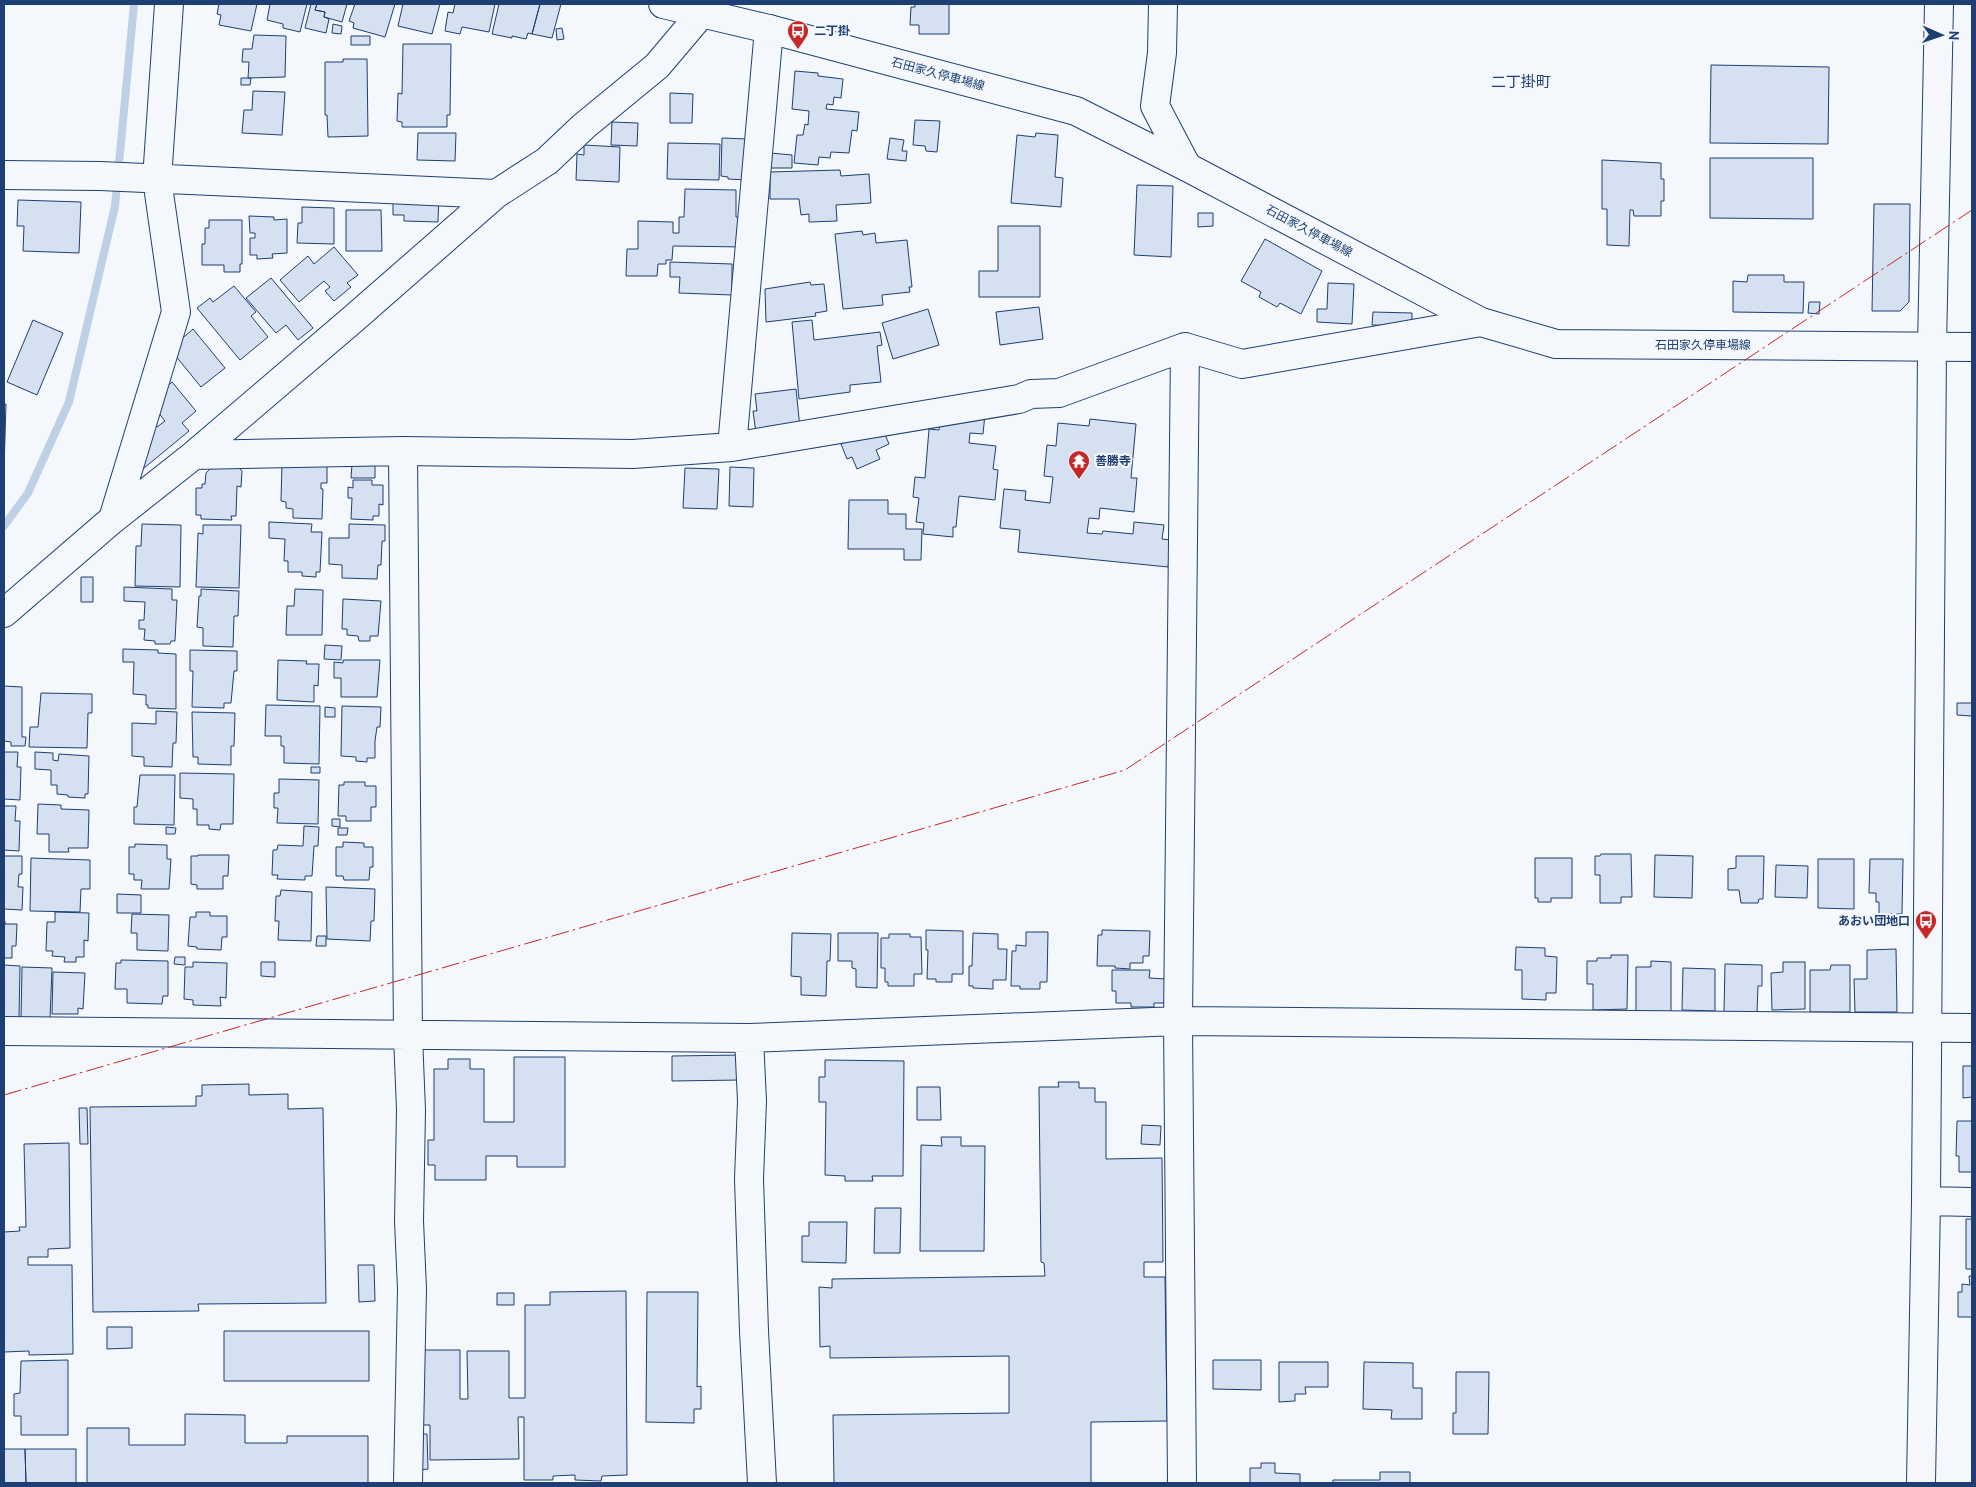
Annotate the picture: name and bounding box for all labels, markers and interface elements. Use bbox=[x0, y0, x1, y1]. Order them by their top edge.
north arrow bbox=[1916, 10, 1966, 60]
bus stop icon: 二丁掛 bbox=[786, 19, 810, 50]
place label: 二丁掛 bbox=[814, 23, 851, 38]
text: N bbox=[1945, 31, 1963, 40]
street label: 石田家久停車場線 bbox=[890, 54, 986, 93]
district label: 二丁掛町 bbox=[1491, 72, 1551, 91]
street label: 石田家久停車場線 bbox=[1263, 201, 1355, 260]
street label: 石田家久停車場線 bbox=[1655, 337, 1751, 352]
temple icon: 善勝寺 bbox=[1067, 449, 1091, 480]
place label: 善勝寺 bbox=[1095, 453, 1131, 468]
bus stop icon: あおい団地口 bbox=[1914, 909, 1938, 940]
place label: あおい団地口 bbox=[1838, 913, 1910, 928]

